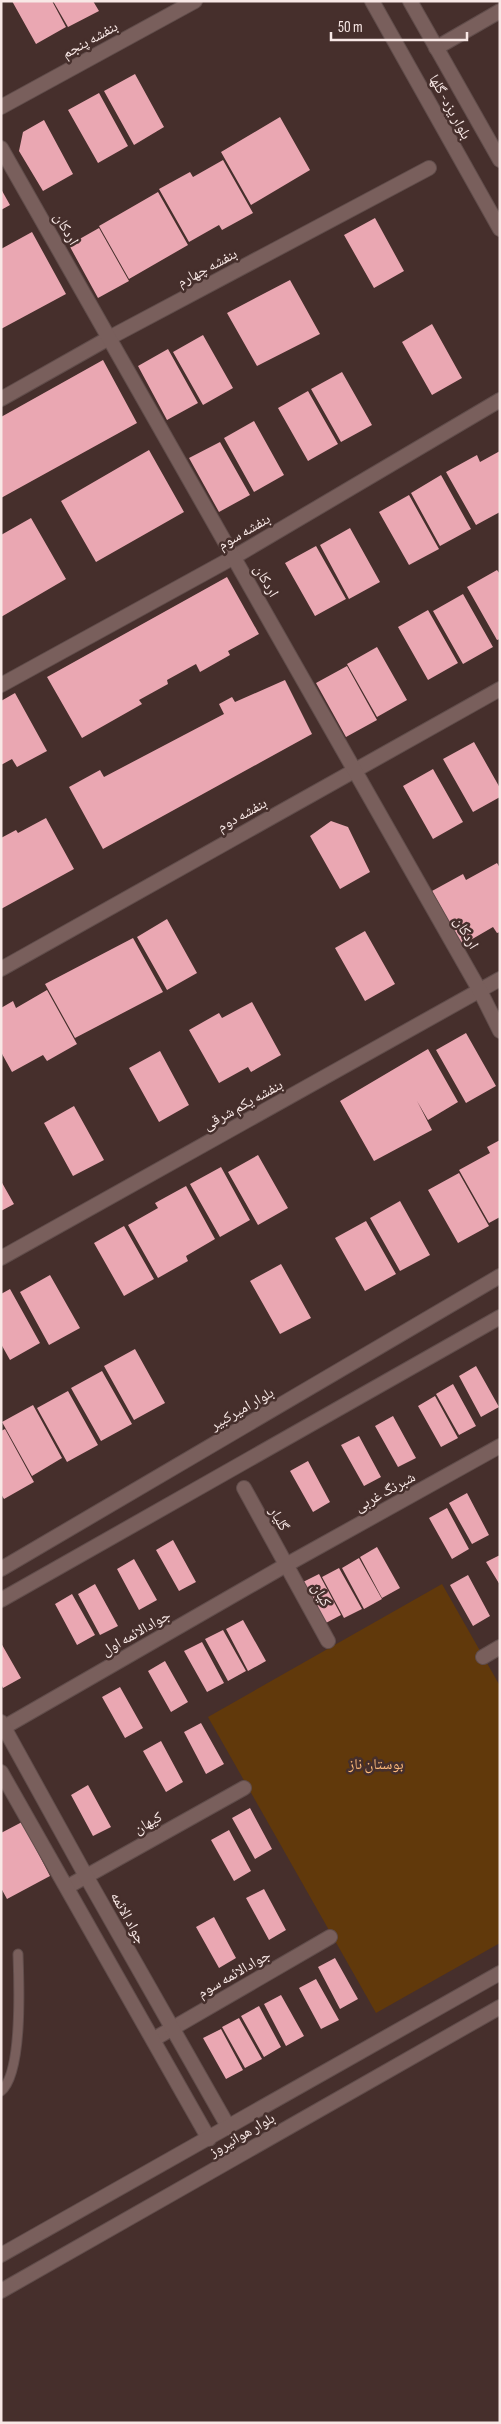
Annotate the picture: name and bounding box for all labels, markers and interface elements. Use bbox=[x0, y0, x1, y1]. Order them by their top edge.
scale bar bbox=[331, 10, 467, 42]
street label: بنفشه پنجم bbox=[59, 17, 121, 63]
text: 50 m bbox=[338, 18, 363, 37]
street label: بلوار یزد- گلها bbox=[424, 71, 476, 143]
street label: اردکان bbox=[49, 209, 83, 249]
street label: بنفشه چهارم bbox=[174, 244, 240, 292]
street label: بنفشه سوم bbox=[214, 509, 274, 555]
street label: اردکان bbox=[249, 561, 283, 601]
street label: بنفشه دوم bbox=[214, 794, 270, 836]
street label: اردکان bbox=[449, 913, 483, 953]
street label: بنفشه یکم شرقی bbox=[200, 1075, 286, 1135]
street label: بلوار امیرکبیر bbox=[206, 1383, 277, 1435]
street label: شبرنگ غربی bbox=[351, 1468, 419, 1516]
street label: گلیار bbox=[264, 1503, 294, 1535]
street label: کیان bbox=[307, 1580, 335, 1610]
street label: جوادالائمه اول bbox=[98, 1605, 174, 1660]
park label: بوستان ناز bbox=[347, 1755, 404, 1774]
street label: کیهان bbox=[130, 1807, 166, 1839]
street label: جواد الائمه bbox=[106, 1888, 150, 1948]
street label: جوادالائمه سوم bbox=[194, 1945, 274, 2003]
street label: بلوار هوانیروز bbox=[205, 2108, 278, 2162]

